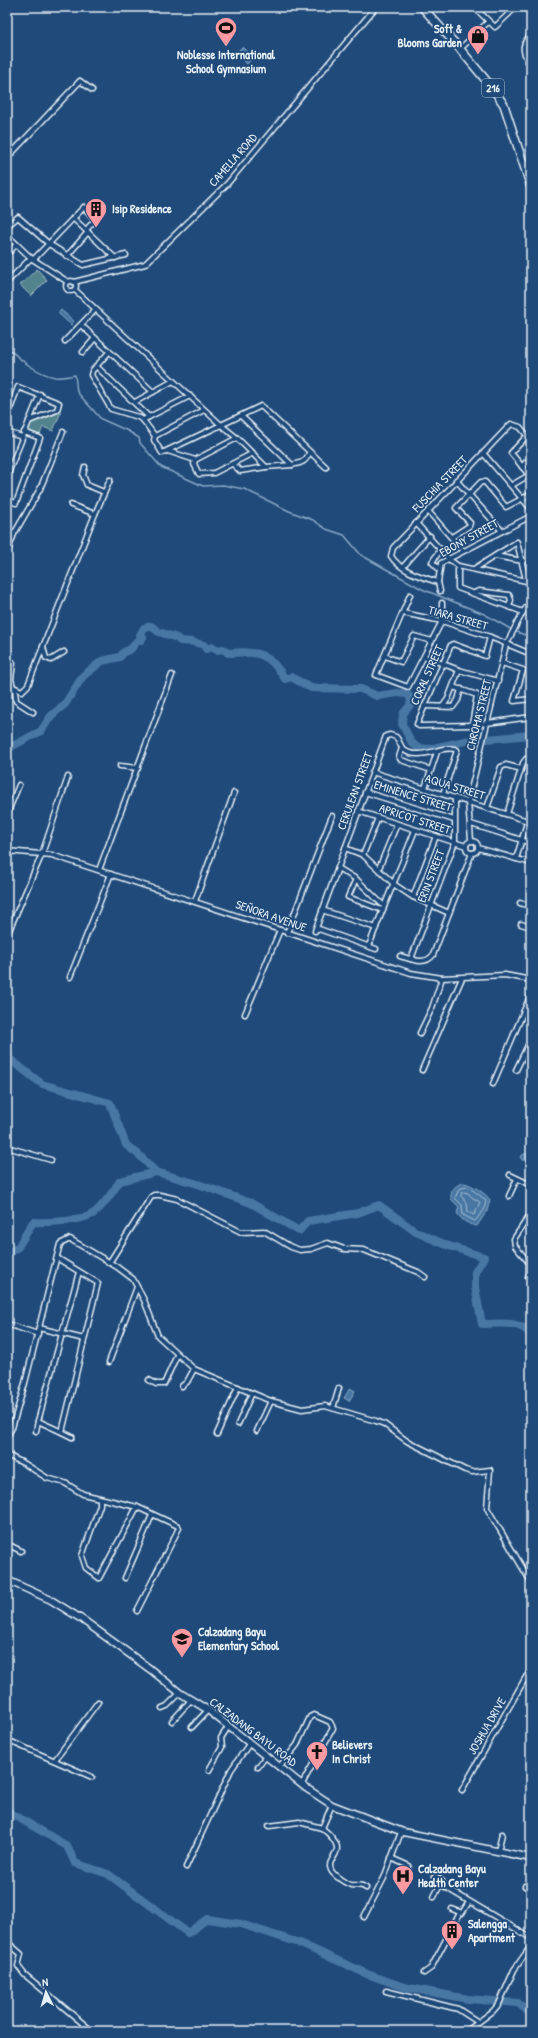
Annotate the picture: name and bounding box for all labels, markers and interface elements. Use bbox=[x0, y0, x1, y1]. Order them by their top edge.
sports icon: Noblesse International School Gymnasium bbox=[213, 15, 239, 48]
place label: Soft & Blooms Garden bbox=[398, 20, 463, 51]
shop icon: Soft & Blooms Garden bbox=[465, 23, 491, 56]
place label: Noblesse International School Gymnasium bbox=[177, 46, 276, 78]
road number: 216 bbox=[482, 79, 504, 97]
street label: CAMELLA ROAD bbox=[205, 129, 261, 190]
building icon: Isip Residence bbox=[83, 196, 109, 229]
place label: Isip Residence bbox=[112, 200, 172, 218]
street label: FUSCHIA STREET bbox=[407, 451, 471, 517]
street label: EBONY STREET bbox=[436, 514, 502, 561]
street label: TIARA STREET bbox=[426, 601, 490, 634]
street label: CORAL STREET bbox=[406, 641, 448, 708]
street label: CHROMA STREET bbox=[461, 677, 496, 752]
street label: CERULEAN STREET bbox=[333, 749, 377, 832]
street label: AQUA STREET bbox=[423, 769, 488, 804]
street label: EMINENCE STREET bbox=[372, 776, 455, 816]
street label: APRICOT STREET bbox=[377, 799, 453, 838]
street label: ERIN STREET bbox=[413, 847, 449, 905]
street label: SEÑORA AVENUE bbox=[233, 895, 310, 936]
place label: Calzadang Bayu Elementary School bbox=[198, 1623, 280, 1655]
school or university icon: Calzadang Bayu Elementary School bbox=[169, 1626, 195, 1659]
street label: CALZADANG BAYU ROAD bbox=[206, 1693, 301, 1770]
street label: JOSHUA DRIVE bbox=[463, 1693, 510, 1757]
place label: Believers In Christ bbox=[332, 1736, 373, 1767]
church icon: Believers In Christ bbox=[304, 1739, 330, 1772]
place label: Calzadang Bayu Health Center bbox=[418, 1860, 486, 1891]
hospital icon: Calzadang Bayu Health Center bbox=[390, 1863, 416, 1896]
place label: Salengga Apartment bbox=[468, 1915, 516, 1947]
building icon: Salengga Apartment bbox=[439, 1918, 465, 1951]
north arrow bbox=[26, 1972, 66, 2012]
text: N bbox=[42, 1975, 49, 1989]

